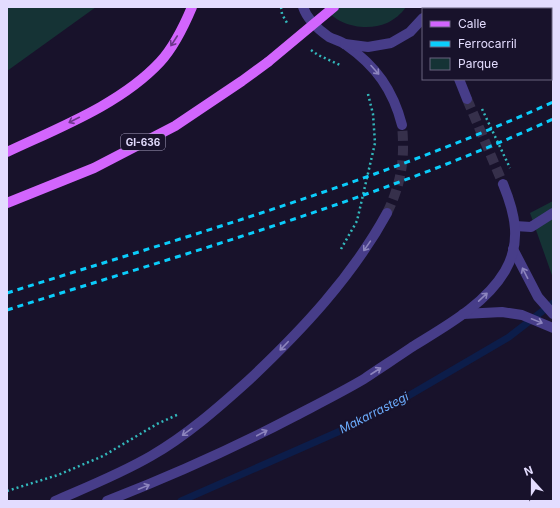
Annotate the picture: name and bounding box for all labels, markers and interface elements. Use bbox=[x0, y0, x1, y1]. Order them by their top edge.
legend bbox=[422, 8, 552, 80]
text: Calle bbox=[458, 16, 486, 31]
one-way arrow bbox=[170, 36, 179, 47]
text: Ferrocarril bbox=[458, 36, 517, 51]
text: Parque bbox=[458, 56, 498, 71]
one-way arrow bbox=[370, 65, 379, 75]
one-way arrow bbox=[68, 117, 80, 124]
road number: GI-636 bbox=[121, 134, 165, 150]
one-way arrow bbox=[363, 241, 371, 252]
one-way arrow bbox=[521, 267, 528, 279]
one-way arrow bbox=[478, 292, 488, 302]
one-way arrow bbox=[531, 318, 543, 325]
one-way arrow bbox=[280, 340, 289, 350]
one-way arrow bbox=[370, 366, 382, 374]
water label: Makarrastegi bbox=[337, 388, 412, 436]
one-way arrow bbox=[181, 428, 192, 436]
one-way arrow bbox=[256, 429, 268, 436]
north arrow bbox=[512, 460, 552, 500]
text: N bbox=[522, 463, 535, 479]
one-way arrow bbox=[137, 482, 149, 490]

